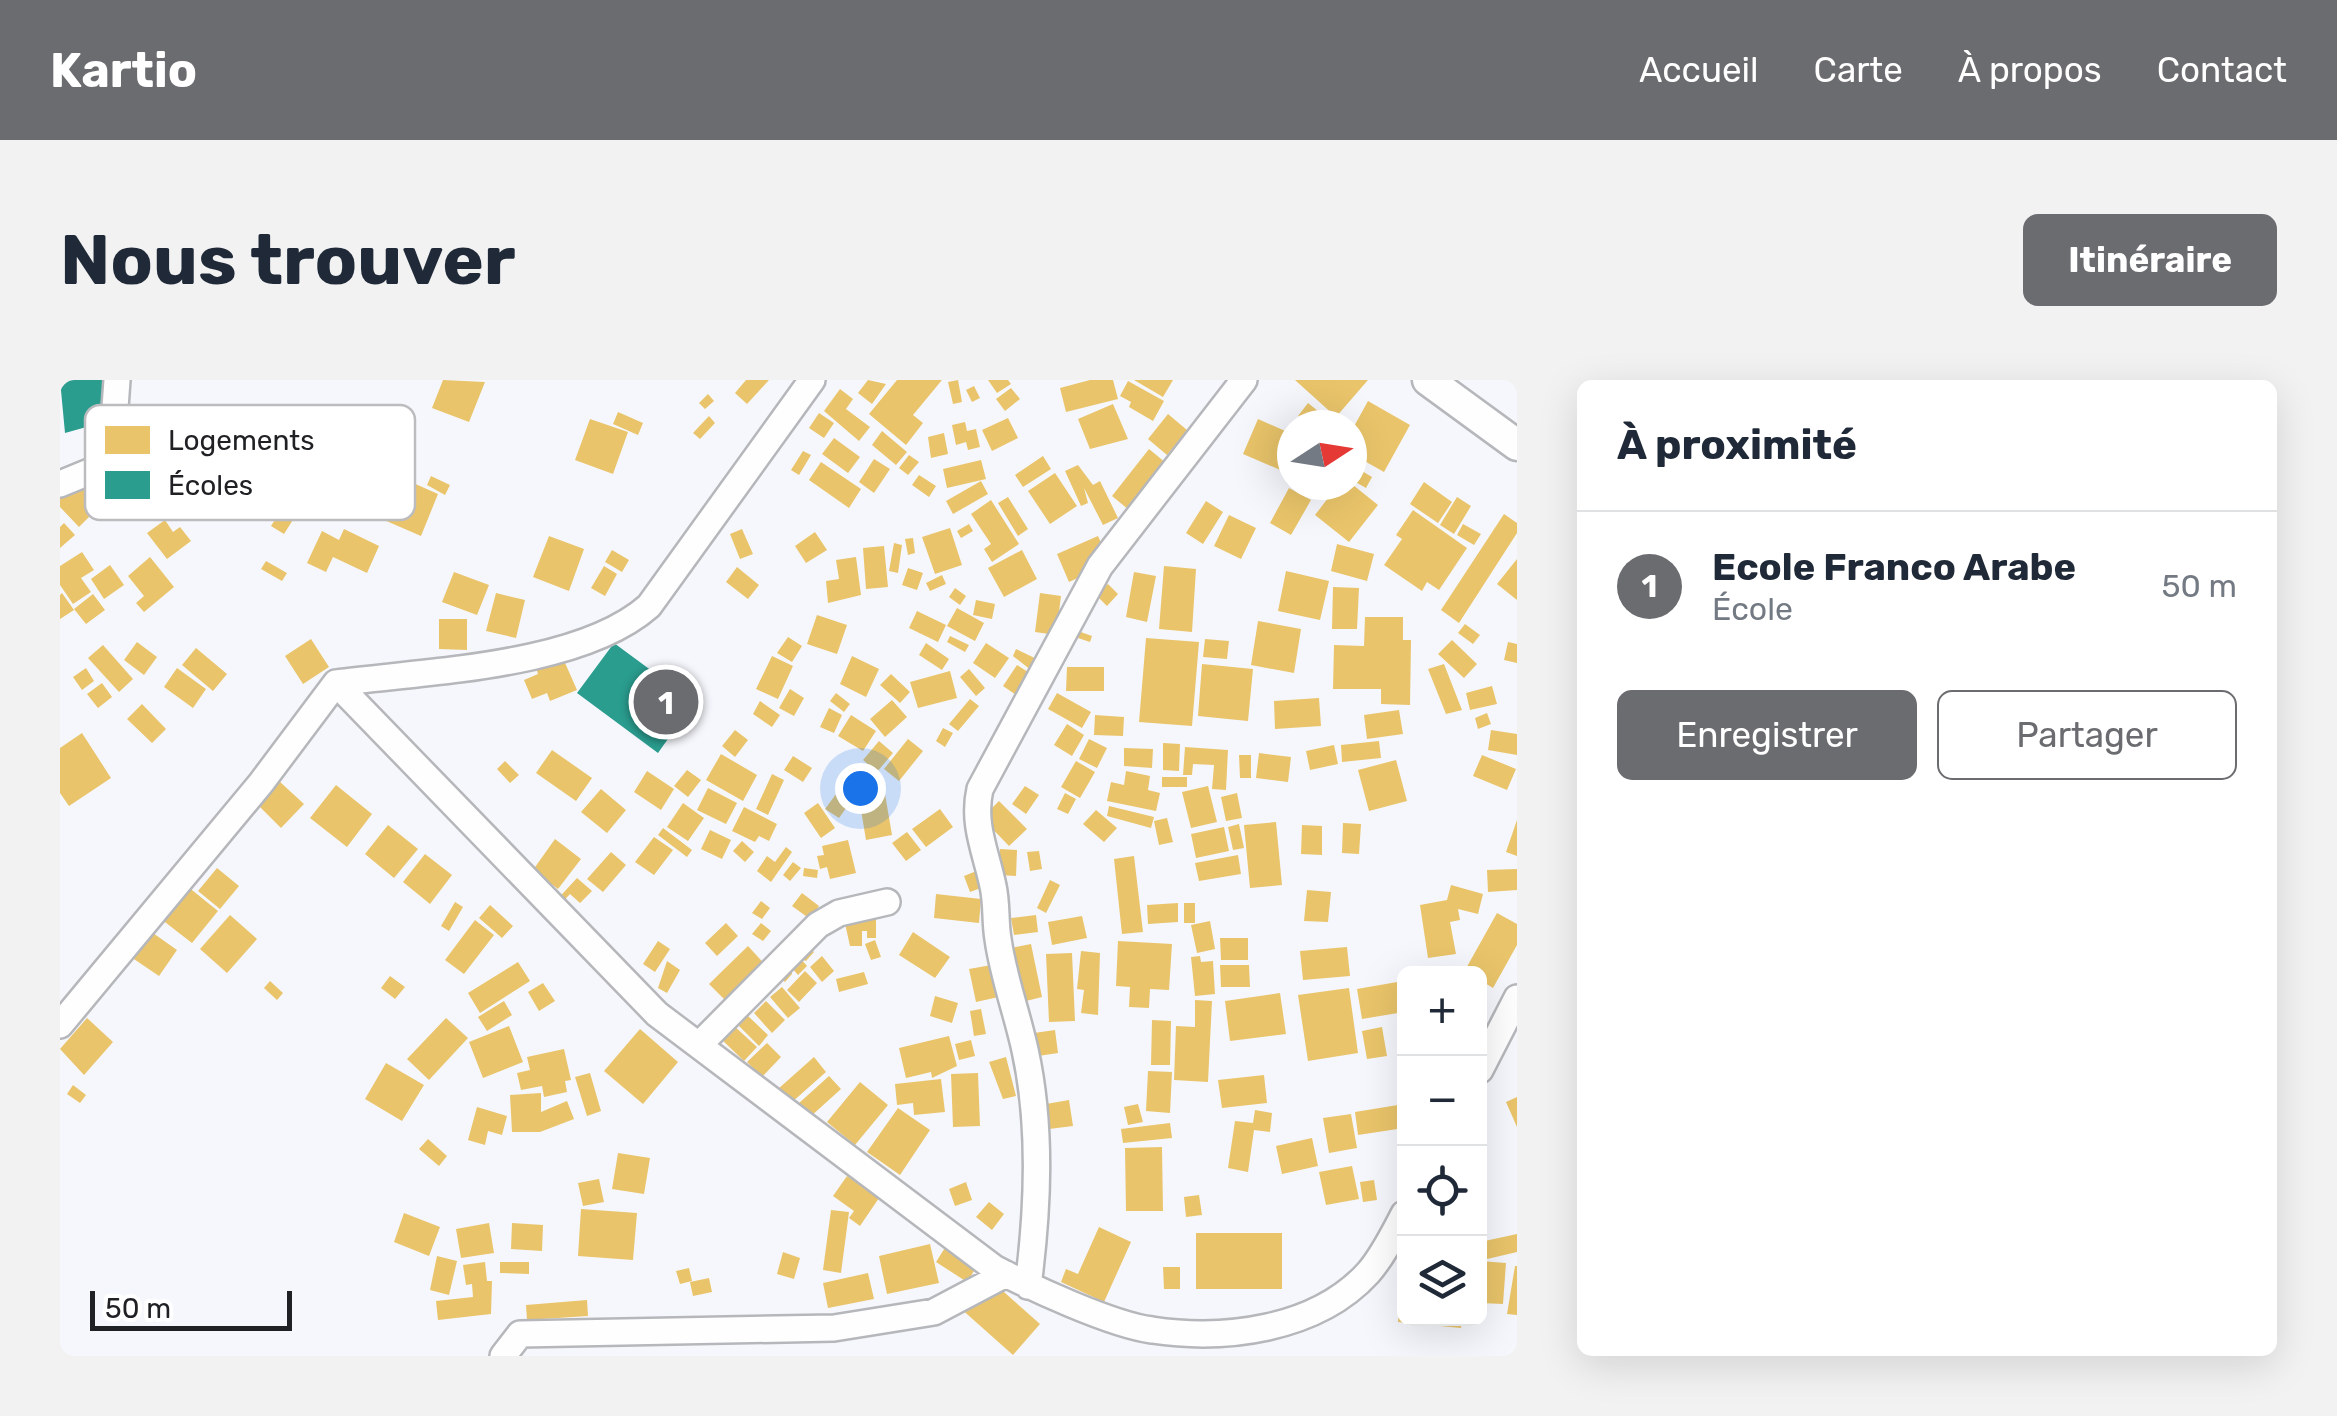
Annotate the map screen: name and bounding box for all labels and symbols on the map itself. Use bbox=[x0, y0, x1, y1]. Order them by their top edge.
legend bbox=[85, 405, 415, 520]
north arrow bbox=[1277, 410, 1367, 500]
text: Logements bbox=[168, 424, 315, 457]
text: Écoles bbox=[168, 469, 253, 502]
pin: 1 bbox=[634, 664, 698, 740]
your location bbox=[835, 763, 886, 814]
scale bar bbox=[90, 1286, 292, 1330]

